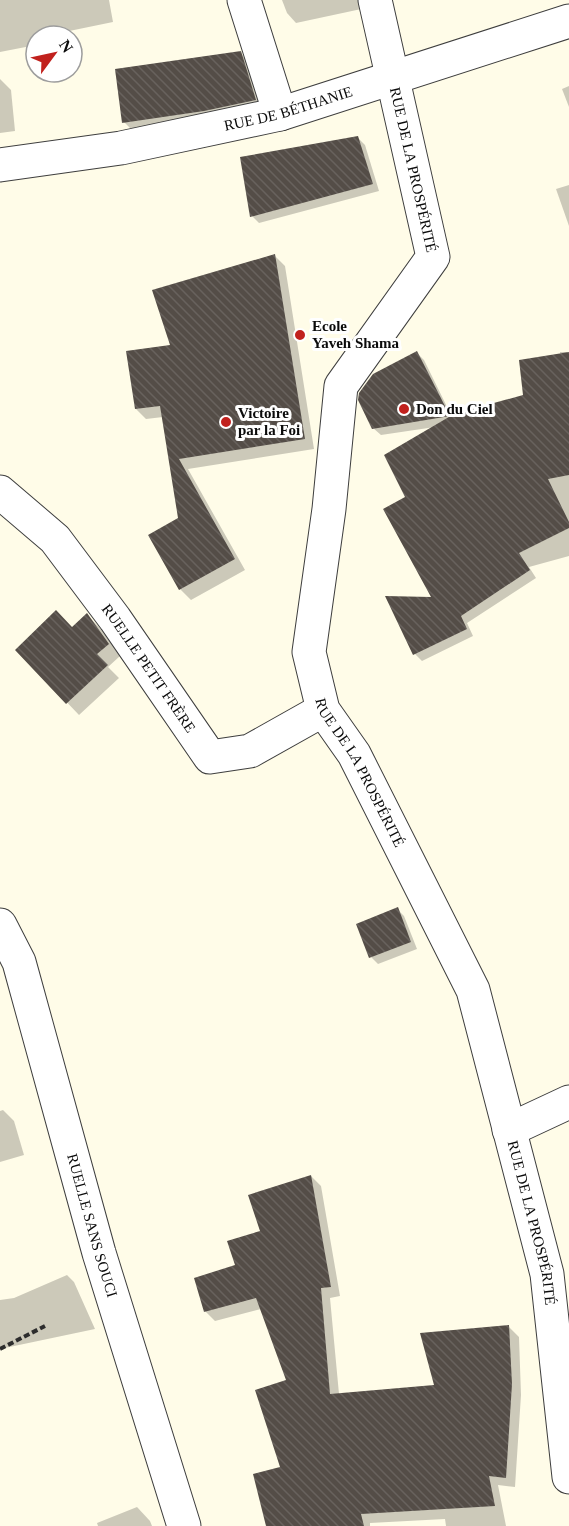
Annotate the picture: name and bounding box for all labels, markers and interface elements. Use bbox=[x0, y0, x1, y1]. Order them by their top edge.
north arrow bbox=[24, 24, 84, 84]
text: N bbox=[56, 37, 77, 56]
street label: RUE DE BÉTHANIE bbox=[223, 83, 354, 134]
street label: RUE DE LA PROSPÉRITÉ bbox=[387, 86, 440, 254]
place label: Ecole Yaveh Shama bbox=[312, 318, 400, 351]
marker: Ecole Yaveh Shama bbox=[293, 328, 307, 342]
place label: Don du Ciel bbox=[416, 401, 493, 417]
marker: Don du Ciel bbox=[397, 402, 411, 416]
place label: Victoire par la Foi bbox=[238, 405, 300, 438]
marker: Victoire par la Foi bbox=[219, 415, 233, 429]
street label: RUELLE PETIT FRÈRE bbox=[99, 601, 199, 735]
street label: RUE DE LA PROSPÉRITÉ bbox=[312, 696, 408, 850]
street label: RUE DE LA PROSPÉRITÉ bbox=[505, 1139, 558, 1306]
street label: RUELLE SANS SOUCI bbox=[64, 1152, 120, 1299]

